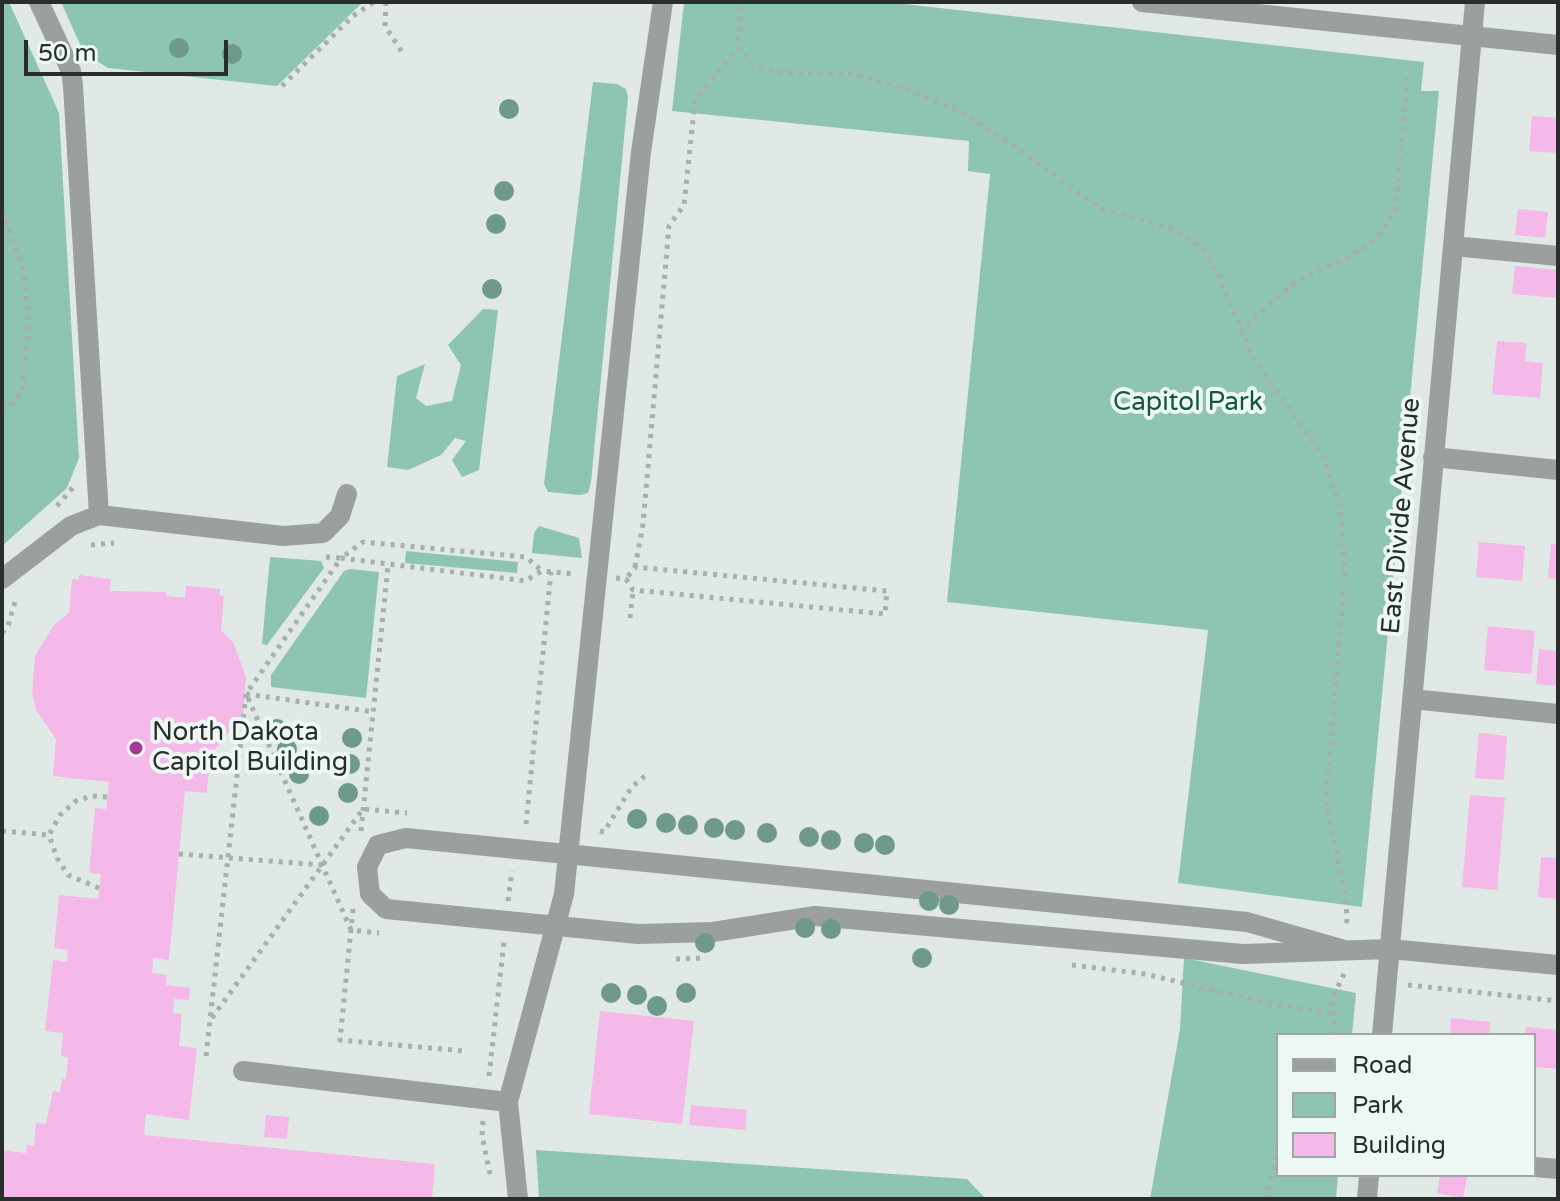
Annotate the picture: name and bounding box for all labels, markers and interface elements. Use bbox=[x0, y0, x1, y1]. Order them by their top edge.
scale bar bbox=[28, 24, 232, 74]
text: 50 m bbox=[38, 39, 96, 68]
park label: Capitol Park bbox=[1113, 387, 1263, 419]
street label: East Divide Avenue bbox=[1376, 397, 1428, 635]
place label: North Dakota Capitol Building bbox=[152, 717, 348, 778]
marker: North Dakota Capitol Building bbox=[127, 739, 145, 757]
legend bbox=[1276, 1033, 1536, 1177]
text: Road bbox=[1352, 1051, 1412, 1080]
text: Park bbox=[1352, 1091, 1403, 1120]
text: Building bbox=[1352, 1131, 1446, 1160]

